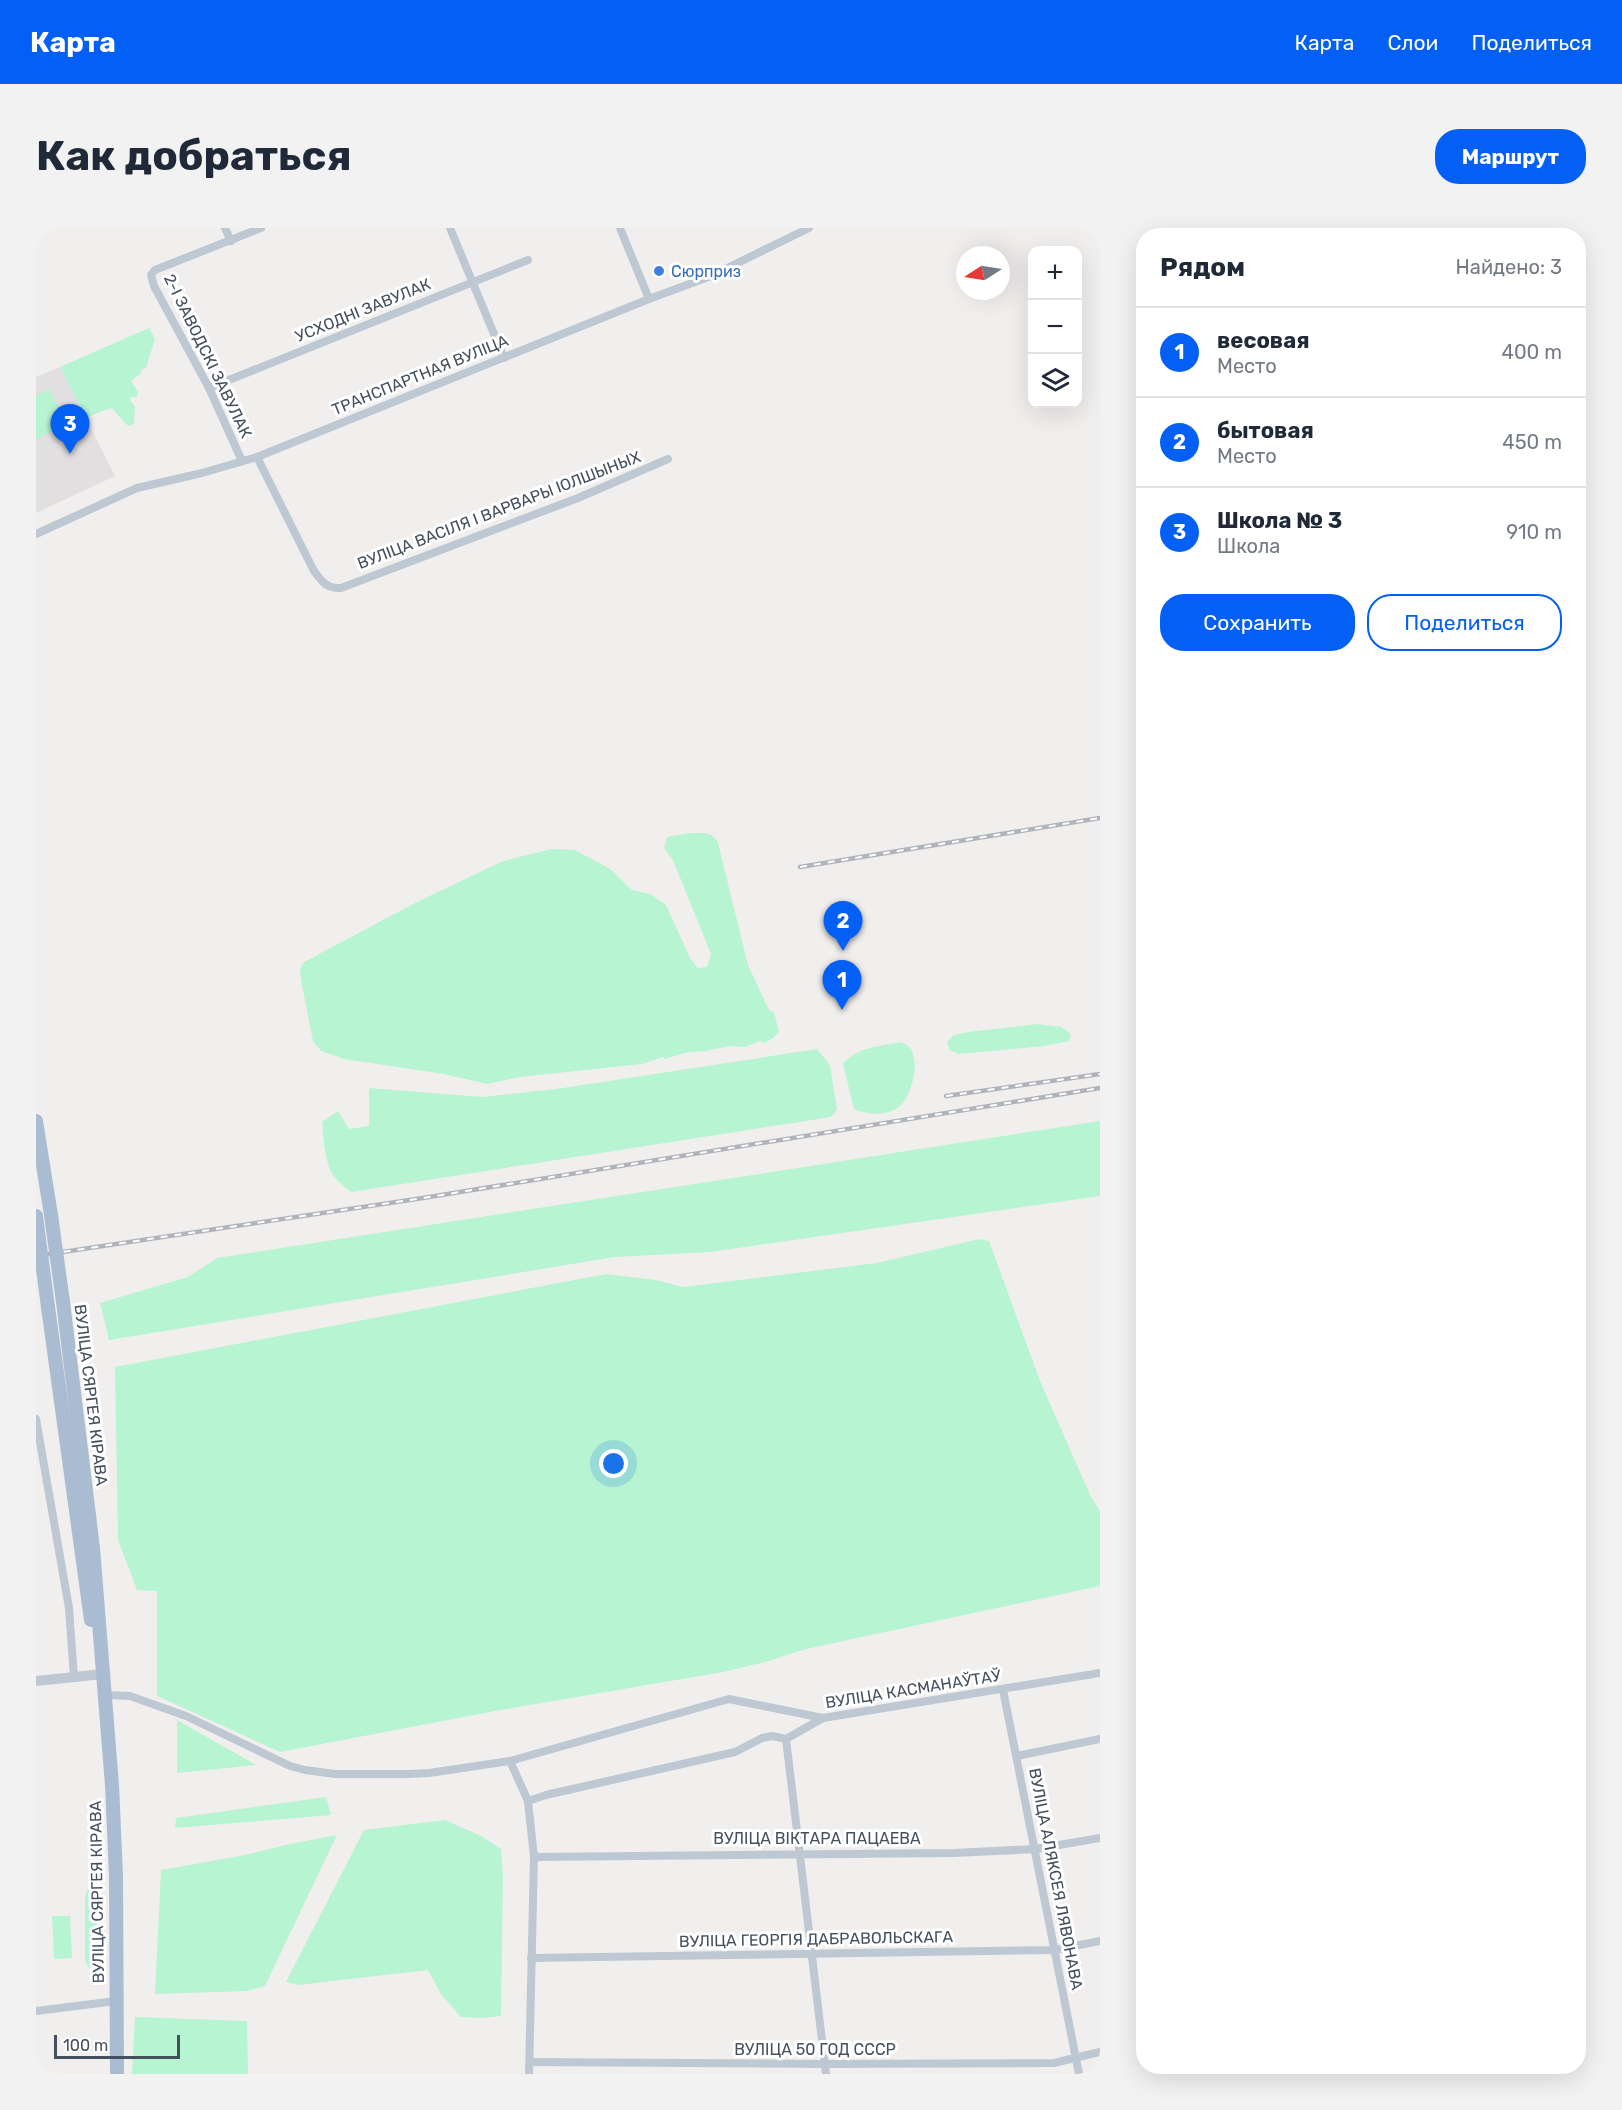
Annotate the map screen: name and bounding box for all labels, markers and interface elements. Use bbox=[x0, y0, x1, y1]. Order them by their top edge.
text: Карта bbox=[30, 26, 116, 59]
text: Карта bbox=[1294, 30, 1354, 55]
text: Слои bbox=[1387, 30, 1438, 55]
text: Поделиться bbox=[1471, 30, 1592, 55]
button: Маршрут bbox=[1435, 129, 1586, 184]
text: Как добраться bbox=[36, 131, 352, 181]
north arrow bbox=[956, 246, 1010, 300]
map controls bbox=[1028, 246, 1082, 408]
button: + bbox=[1028, 246, 1082, 300]
text: Рядом bbox=[1160, 252, 1245, 283]
text: Найдено: 3 bbox=[1456, 255, 1562, 279]
place label: Сюрприз bbox=[671, 262, 741, 281]
marker: Сюрприз bbox=[652, 264, 666, 278]
street label: 2-І ЗАВОДСКІ ЗАВУЛАК bbox=[160, 271, 256, 441]
street label: УСХОДНІ ЗАВУЛАК bbox=[292, 274, 434, 346]
button: − bbox=[1028, 300, 1082, 354]
text: весовая bbox=[1217, 327, 1309, 354]
street label: ТРАНСПАРТНАЯ ВУЛІЦА bbox=[329, 331, 511, 419]
text: 1 bbox=[1175, 340, 1184, 364]
text: 400 m bbox=[1502, 340, 1562, 364]
button: layers bbox=[1028, 354, 1082, 408]
text: Место bbox=[1217, 354, 1277, 378]
pin: 3 bbox=[51, 404, 90, 454]
text: бытовая bbox=[1217, 417, 1314, 444]
text: 2 bbox=[1173, 430, 1186, 454]
text: 450 m bbox=[1502, 430, 1562, 454]
text: Место bbox=[1217, 444, 1277, 468]
street label: ВУЛІЦА ВАСІЛЯ І ВАРВАРЫ ІОЛШЫНЫХ bbox=[355, 447, 643, 573]
text: Школа № 3 bbox=[1217, 507, 1342, 534]
text: 3 bbox=[1173, 520, 1186, 544]
text: 910 m bbox=[1506, 520, 1562, 544]
text: Школа bbox=[1217, 534, 1280, 558]
button: Сохранить bbox=[1160, 594, 1355, 651]
button: Поделиться bbox=[1367, 594, 1562, 651]
pin: 2 bbox=[824, 902, 862, 951]
pin: 1 bbox=[822, 960, 862, 1010]
street label: ВУЛІЦА СЯРГЕЯ КІРАВА bbox=[70, 1303, 112, 1487]
your location bbox=[599, 1449, 628, 1478]
street label: ВУЛІЦА КАСМАНАЎТАЎ bbox=[824, 1666, 1003, 1712]
street label: ВУЛІЦА АЛЯКСЕЯ ЛЯВОНАВА bbox=[1025, 1766, 1087, 1992]
street label: ВУЛІЦА СЯРГЕЯ КІРАВА bbox=[86, 1800, 108, 1983]
street label: ВУЛІЦА ВІКТАРА ПАЦАЕВА bbox=[713, 1829, 921, 1848]
street label: ВУЛІЦА ГЕОРГІЯ ДАБРАВОЛЬСКАГА bbox=[679, 1927, 954, 1951]
scale bar bbox=[54, 2032, 180, 2060]
text: 100 m bbox=[63, 2036, 108, 2055]
street label: ВУЛІЦА 50 ГОД СССР bbox=[734, 2040, 896, 2059]

